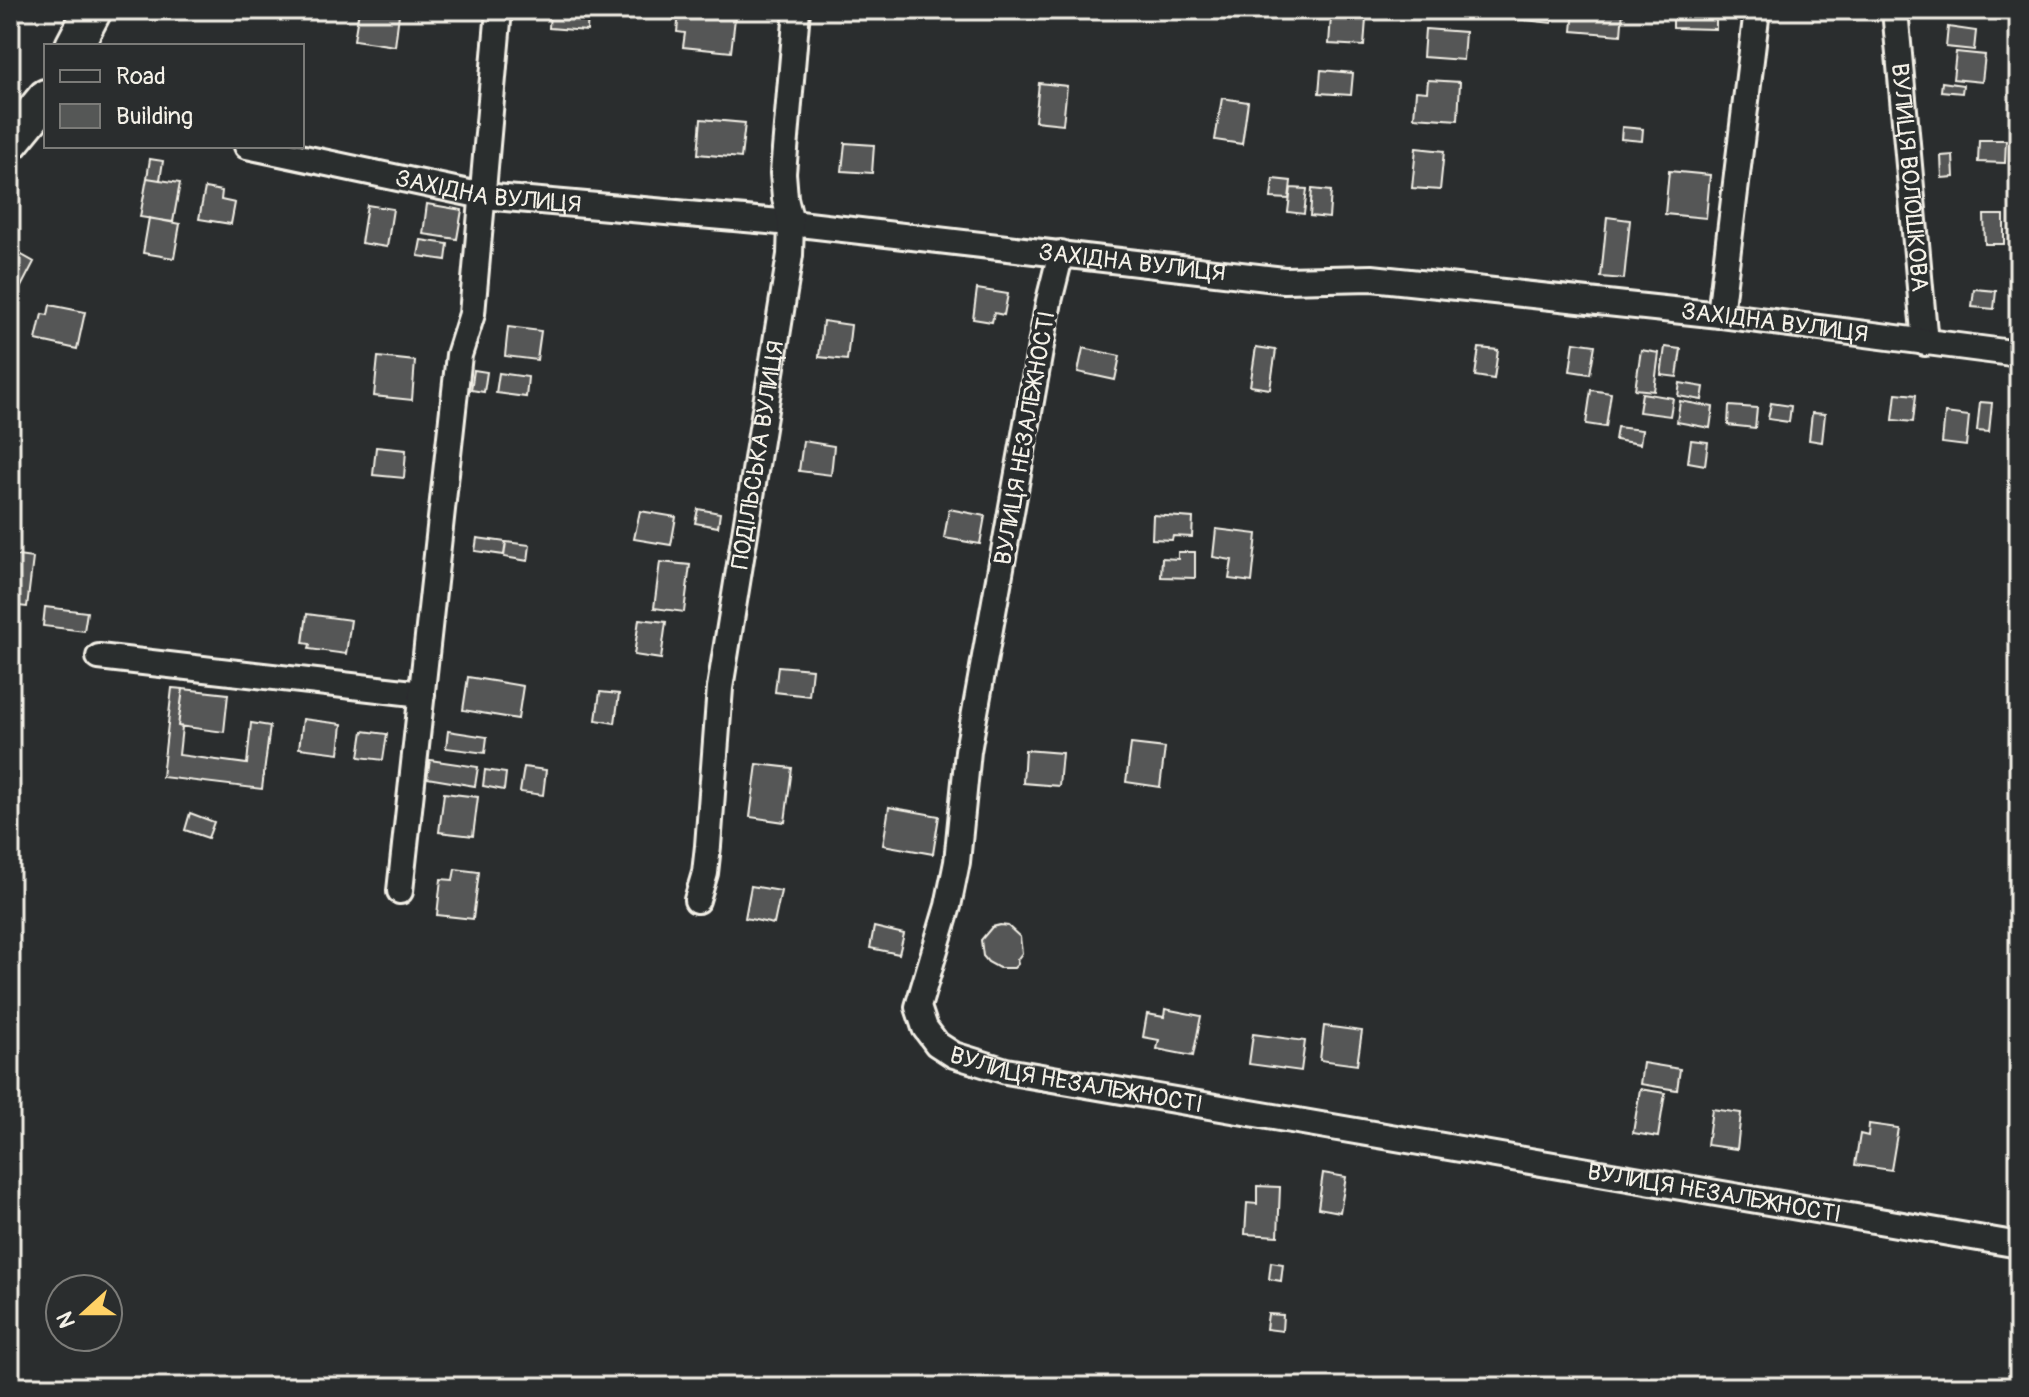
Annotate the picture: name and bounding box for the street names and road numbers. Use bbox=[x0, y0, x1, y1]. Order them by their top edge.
street label: ВУЛИЦЯ ВОЛОШКОВА bbox=[1885, 62, 1935, 293]
street label: ЗАХІДНА ВУЛИЦЯ bbox=[393, 163, 583, 219]
street label: ЗАХІДНА ВУЛИЦЯ bbox=[1037, 237, 1227, 288]
street label: ЗАХІДНА ВУЛИЦЯ bbox=[1680, 297, 1870, 349]
street label: ВУЛИЦЯ НЕЗАЛЕЖНОСТІ bbox=[988, 309, 1062, 567]
street label: ПОДІЛЬСЬКА ВУЛИЦЯ bbox=[725, 338, 790, 571]
street label: ВУЛИЦЯ НЕЗАЛЕЖНОСТІ bbox=[946, 1040, 1205, 1119]
street label: ВУЛИЦЯ НЕЗАЛЕЖНОСТІ bbox=[1585, 1157, 1844, 1229]

